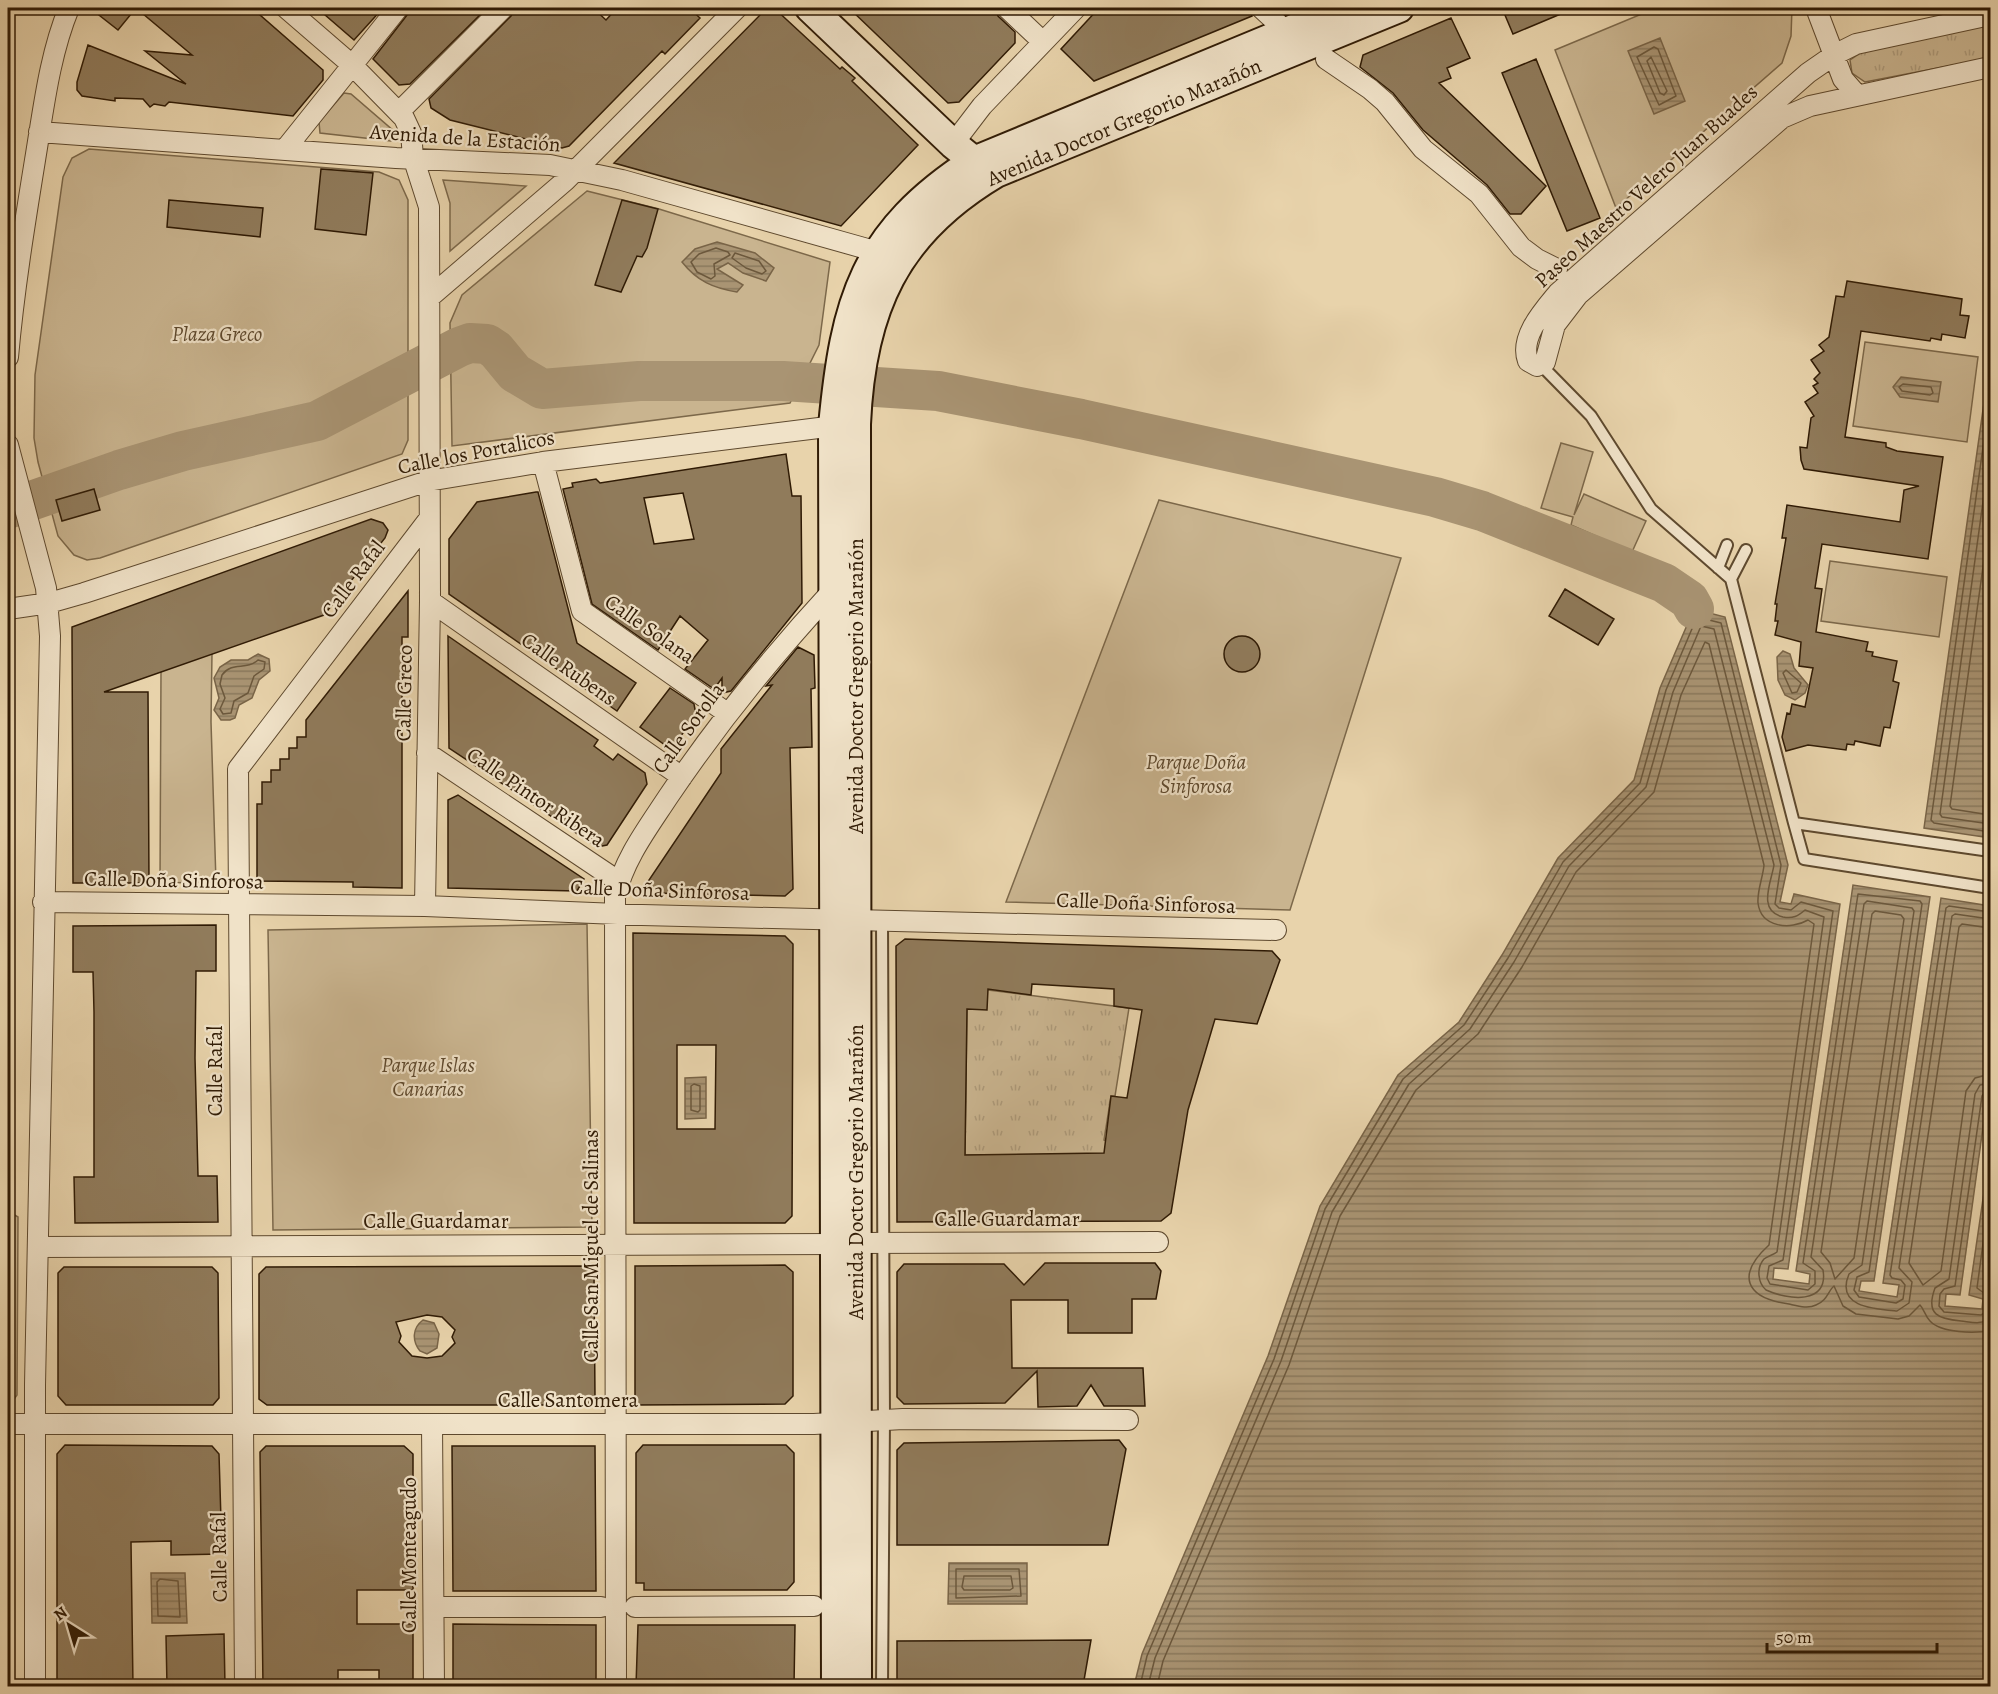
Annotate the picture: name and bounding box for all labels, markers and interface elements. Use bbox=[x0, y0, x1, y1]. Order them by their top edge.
street label: Avenida Doctor Gregorio Marañón bbox=[982, 51, 1266, 193]
street label: Paseo Maestro Velero Juan Buades bbox=[1528, 78, 1764, 294]
street label: Avenida de la Estación bbox=[368, 117, 561, 159]
park label: Plaza Greco bbox=[172, 320, 262, 348]
street label: Calle los Portalicos bbox=[395, 423, 557, 481]
street label: Calle Rafal bbox=[315, 534, 391, 624]
street label: Avenida Doctor Gregorio Marañón bbox=[842, 538, 870, 835]
street label: Calle Solana bbox=[599, 588, 701, 670]
street label: Calle Rubens bbox=[516, 626, 622, 712]
street label: Calle Greco bbox=[389, 644, 419, 742]
street label: Calle Sorolla bbox=[645, 677, 731, 779]
street label: Calle Pintor Ribera bbox=[461, 740, 611, 854]
park label: Parque Doña Sinforosa bbox=[1146, 748, 1246, 800]
street label: Calle Doña Sinforosa bbox=[84, 864, 264, 896]
street label: Calle Doña Sinforosa bbox=[570, 873, 750, 907]
street label: Calle Doña Sinforosa bbox=[1056, 886, 1236, 920]
street label: Avenida Doctor Gregorio Marañón bbox=[842, 1024, 870, 1321]
street label: Calle Rafal bbox=[201, 1026, 229, 1116]
park label: Parque Islas Canarias bbox=[381, 1051, 475, 1103]
street label: Calle San Miguel de Salinas bbox=[577, 1129, 605, 1363]
street label: Calle Guardamar bbox=[934, 1205, 1080, 1233]
street label: Calle Guardamar bbox=[363, 1207, 509, 1235]
street label: Calle Santomera bbox=[498, 1386, 639, 1414]
street label: Calle Monteagudo bbox=[395, 1477, 423, 1633]
street label: Calle Rafal bbox=[204, 1511, 234, 1603]
north arrow bbox=[39, 1595, 99, 1655]
text: N bbox=[49, 1601, 72, 1626]
scale bar bbox=[1767, 1616, 1936, 1654]
text: 50 m bbox=[1776, 1625, 1812, 1649]

